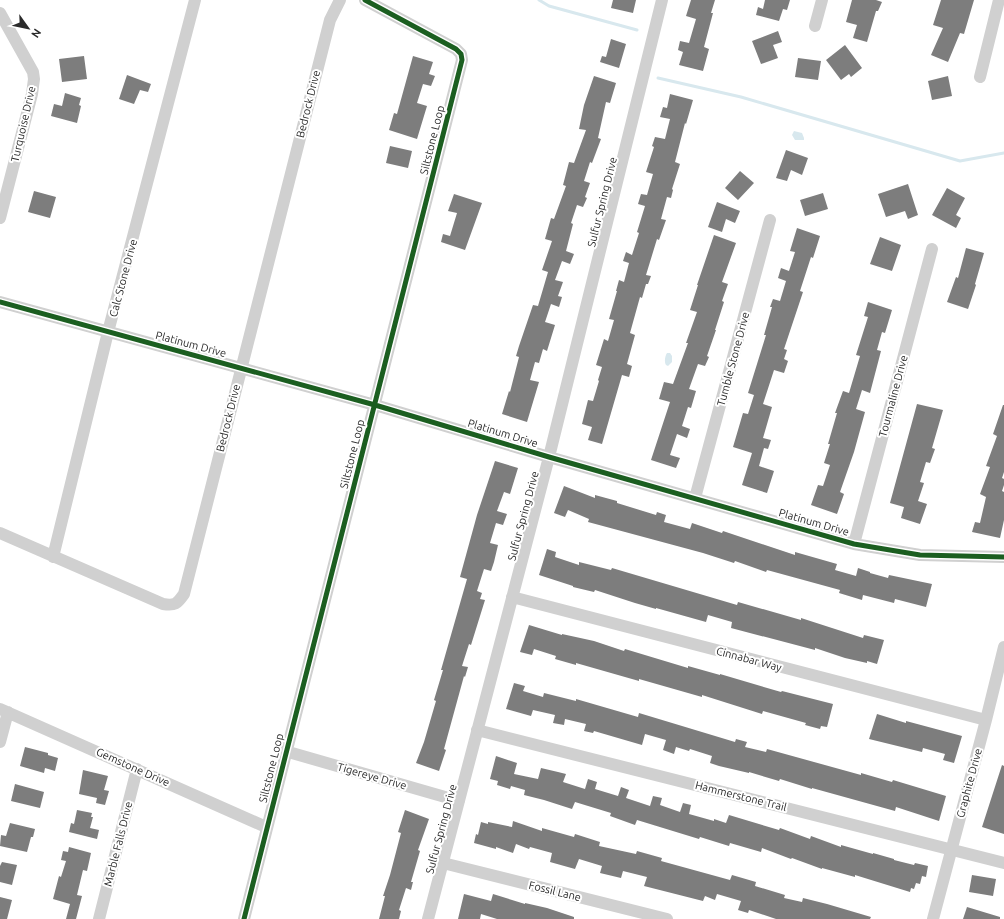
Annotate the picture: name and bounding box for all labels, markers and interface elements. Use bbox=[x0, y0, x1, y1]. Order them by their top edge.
north arrow bbox=[8, 8, 48, 48]
text: N bbox=[29, 27, 44, 40]
street label: Bedrock Drive bbox=[294, 69, 322, 139]
street label: Turquoise Drive bbox=[8, 85, 38, 163]
street label: Siltstone Loop bbox=[418, 104, 446, 176]
street label: Sulfur Spring Drive bbox=[585, 156, 619, 248]
street label: Calc Stone Drive bbox=[107, 238, 139, 318]
street label: Tumble Stone Drive bbox=[715, 311, 751, 407]
street label: Platinum Drive bbox=[154, 329, 228, 359]
street label: Tourmaline Drive bbox=[876, 354, 910, 438]
street label: Bedrock Drive bbox=[214, 383, 242, 453]
street label: Platinum Drive bbox=[466, 417, 540, 449]
street label: Siltstone Loop bbox=[338, 418, 366, 490]
street label: Sulfur Spring Drive bbox=[505, 470, 541, 562]
street label: Platinum Drive bbox=[777, 506, 851, 538]
street label: Cinnabar Way bbox=[715, 644, 784, 674]
street label: Siltstone Loop bbox=[257, 732, 285, 804]
street label: Gemstone Drive bbox=[94, 745, 172, 789]
street label: Graphite Drive bbox=[954, 747, 984, 819]
street label: Tigereye Drive bbox=[336, 760, 408, 792]
street label: Hammerstone Trail bbox=[694, 779, 788, 813]
street label: Sulfur Spring Drive bbox=[423, 783, 459, 875]
street label: Marble Falls Drive bbox=[102, 800, 134, 888]
street label: Fossil Lane bbox=[528, 879, 582, 903]

